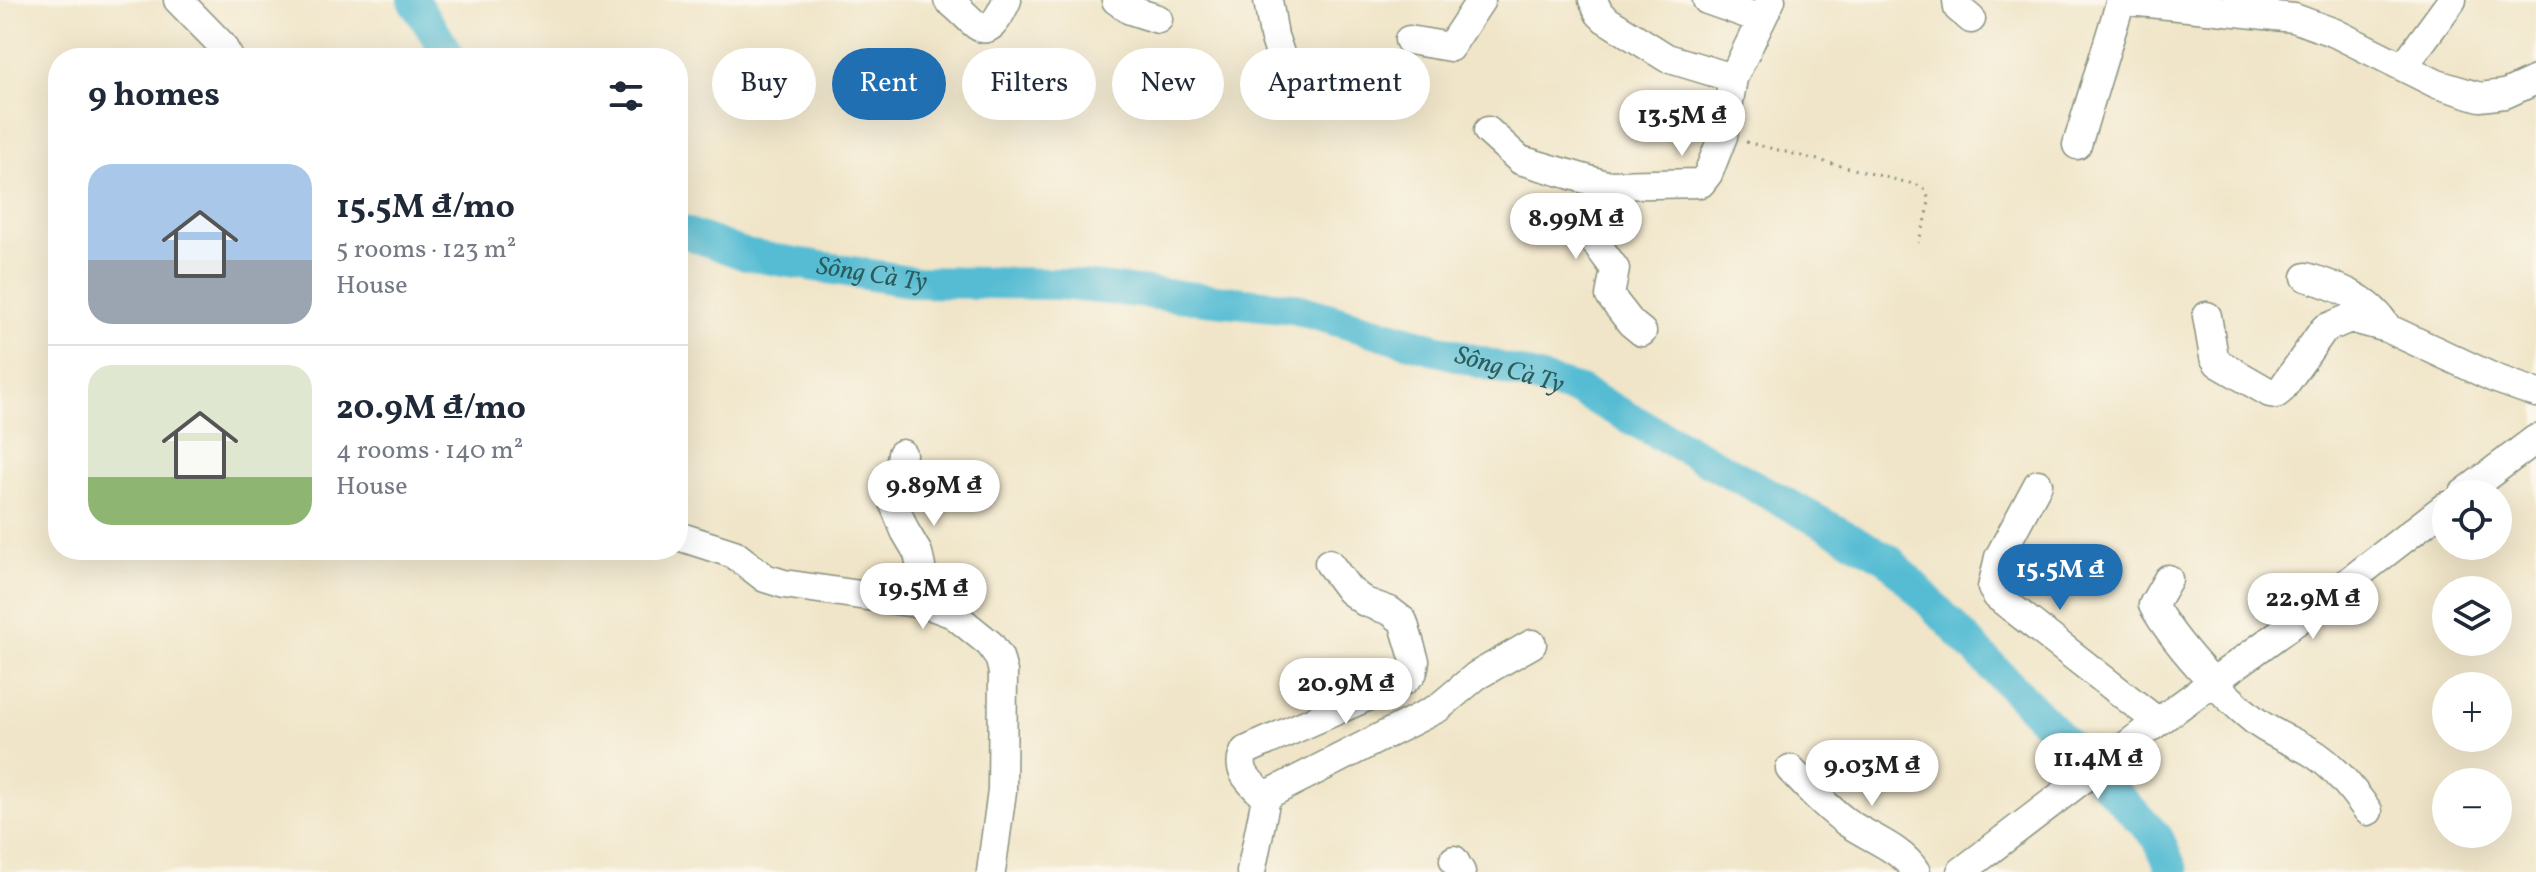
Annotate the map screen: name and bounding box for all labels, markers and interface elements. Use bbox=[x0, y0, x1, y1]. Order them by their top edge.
chip: Buy bbox=[712, 48, 816, 120]
chip: Rent bbox=[832, 48, 946, 120]
chip: Filters bbox=[962, 48, 1096, 120]
chip: New bbox=[1112, 48, 1224, 120]
chip: Apartment bbox=[1240, 48, 1430, 120]
text: 9 homes bbox=[88, 73, 220, 120]
icon: filters bbox=[604, 74, 648, 118]
pin: 13.5M ₫ bbox=[1608, 90, 1756, 158]
text: 13.5M ₫ bbox=[1637, 98, 1727, 134]
text: 15.5M ₫/mo bbox=[336, 185, 515, 232]
pin: 8.99M ₫ bbox=[1502, 193, 1650, 261]
icon: home bbox=[152, 196, 248, 292]
text: 8.99M ₫ bbox=[1528, 201, 1624, 237]
text: 5 rooms · 123 m² bbox=[336, 232, 516, 268]
water label: Sông Cà Ty bbox=[814, 248, 928, 300]
text: House bbox=[336, 268, 408, 304]
water label: Sông Cà Ty bbox=[1450, 338, 1568, 403]
text: 20.9M ₫/mo bbox=[336, 386, 526, 433]
icon: home bbox=[152, 397, 248, 493]
text: 4 rooms · 140 m² bbox=[336, 433, 523, 469]
pin: 9.89M ₫ bbox=[860, 460, 1008, 528]
text: 9.89M ₫ bbox=[886, 468, 982, 504]
text: House bbox=[336, 469, 408, 505]
map controls bbox=[2432, 480, 2512, 848]
button: locate bbox=[2432, 480, 2512, 560]
pin: 15.5M ₫ bbox=[1986, 544, 2134, 612]
text: 15.5M ₫ bbox=[2016, 552, 2104, 588]
pin: 19.5M ₫ bbox=[849, 563, 997, 631]
text: 19.5M ₫ bbox=[878, 571, 968, 607]
pin: 22.9M ₫ bbox=[2239, 573, 2387, 641]
button: layers bbox=[2432, 576, 2512, 656]
text: 22.9M ₫ bbox=[2266, 581, 2360, 617]
pin: 20.9M ₫ bbox=[1272, 658, 1420, 726]
text: 20.9M ₫ bbox=[1297, 666, 1395, 702]
button: + bbox=[2432, 672, 2512, 752]
pin: 11.4M ₫ bbox=[2024, 733, 2172, 801]
pin: 9.03M ₫ bbox=[1798, 740, 1946, 808]
text: 11.4M ₫ bbox=[2053, 741, 2143, 777]
text: 9.03M ₫ bbox=[1824, 748, 1920, 784]
button: − bbox=[2432, 768, 2512, 848]

